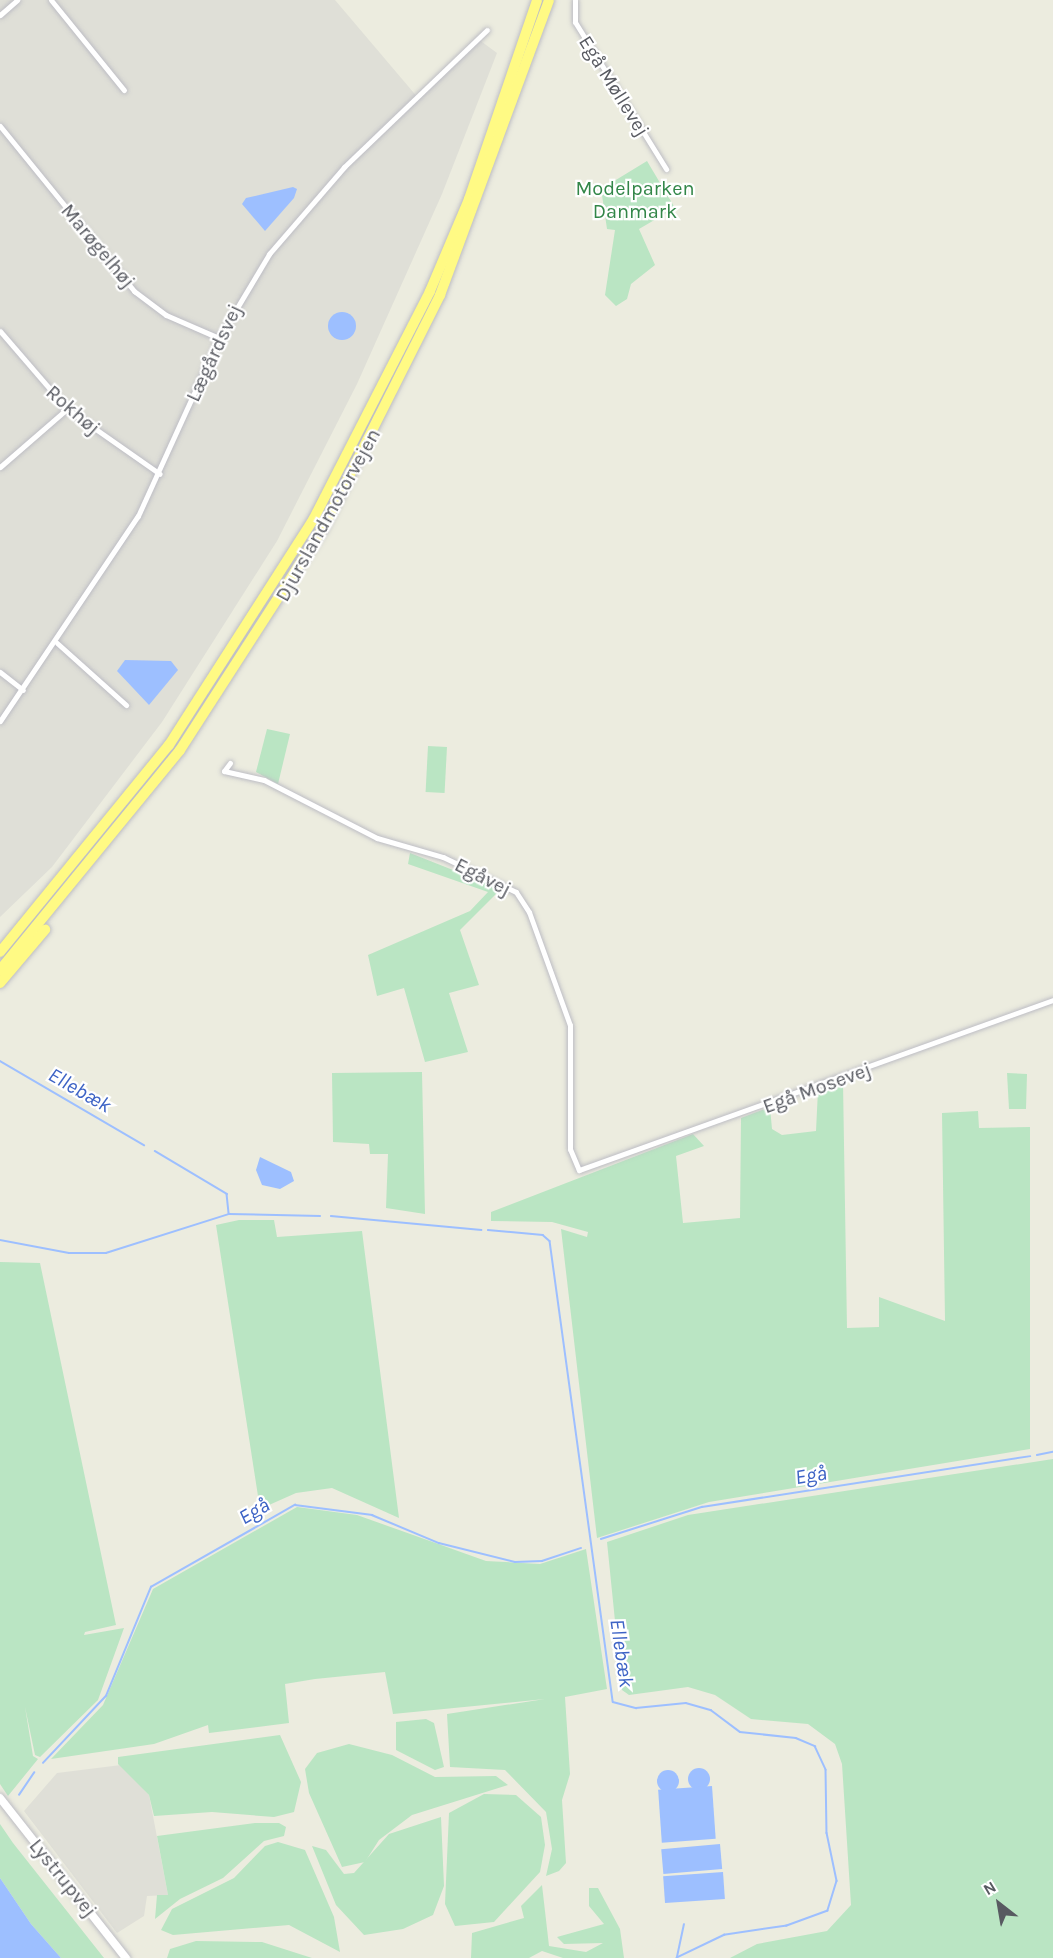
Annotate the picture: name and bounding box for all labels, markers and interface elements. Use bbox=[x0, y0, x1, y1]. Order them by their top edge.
street label: Egå Møllevej bbox=[574, 31, 654, 141]
park label: Modelparken Danmark bbox=[575, 177, 695, 224]
street label: Marøgelhøj bbox=[56, 199, 140, 293]
street label: Lægårdsvej bbox=[181, 300, 247, 406]
street label: Rokhøj bbox=[41, 380, 105, 440]
street label: Djurslandmotorvejen bbox=[270, 424, 386, 606]
street label: Egåvej bbox=[451, 853, 515, 901]
street label: Egå Mosevej bbox=[760, 1057, 874, 1119]
water label: Ellebæk bbox=[44, 1062, 116, 1118]
water label: Egå bbox=[793, 1460, 829, 1490]
water label: Egå bbox=[234, 1492, 274, 1530]
water label: Ellebæk bbox=[605, 1617, 639, 1689]
street label: Lystrupvej bbox=[24, 1834, 102, 1922]
north arrow bbox=[969, 1874, 1029, 1934]
text: N bbox=[980, 1877, 999, 1899]

